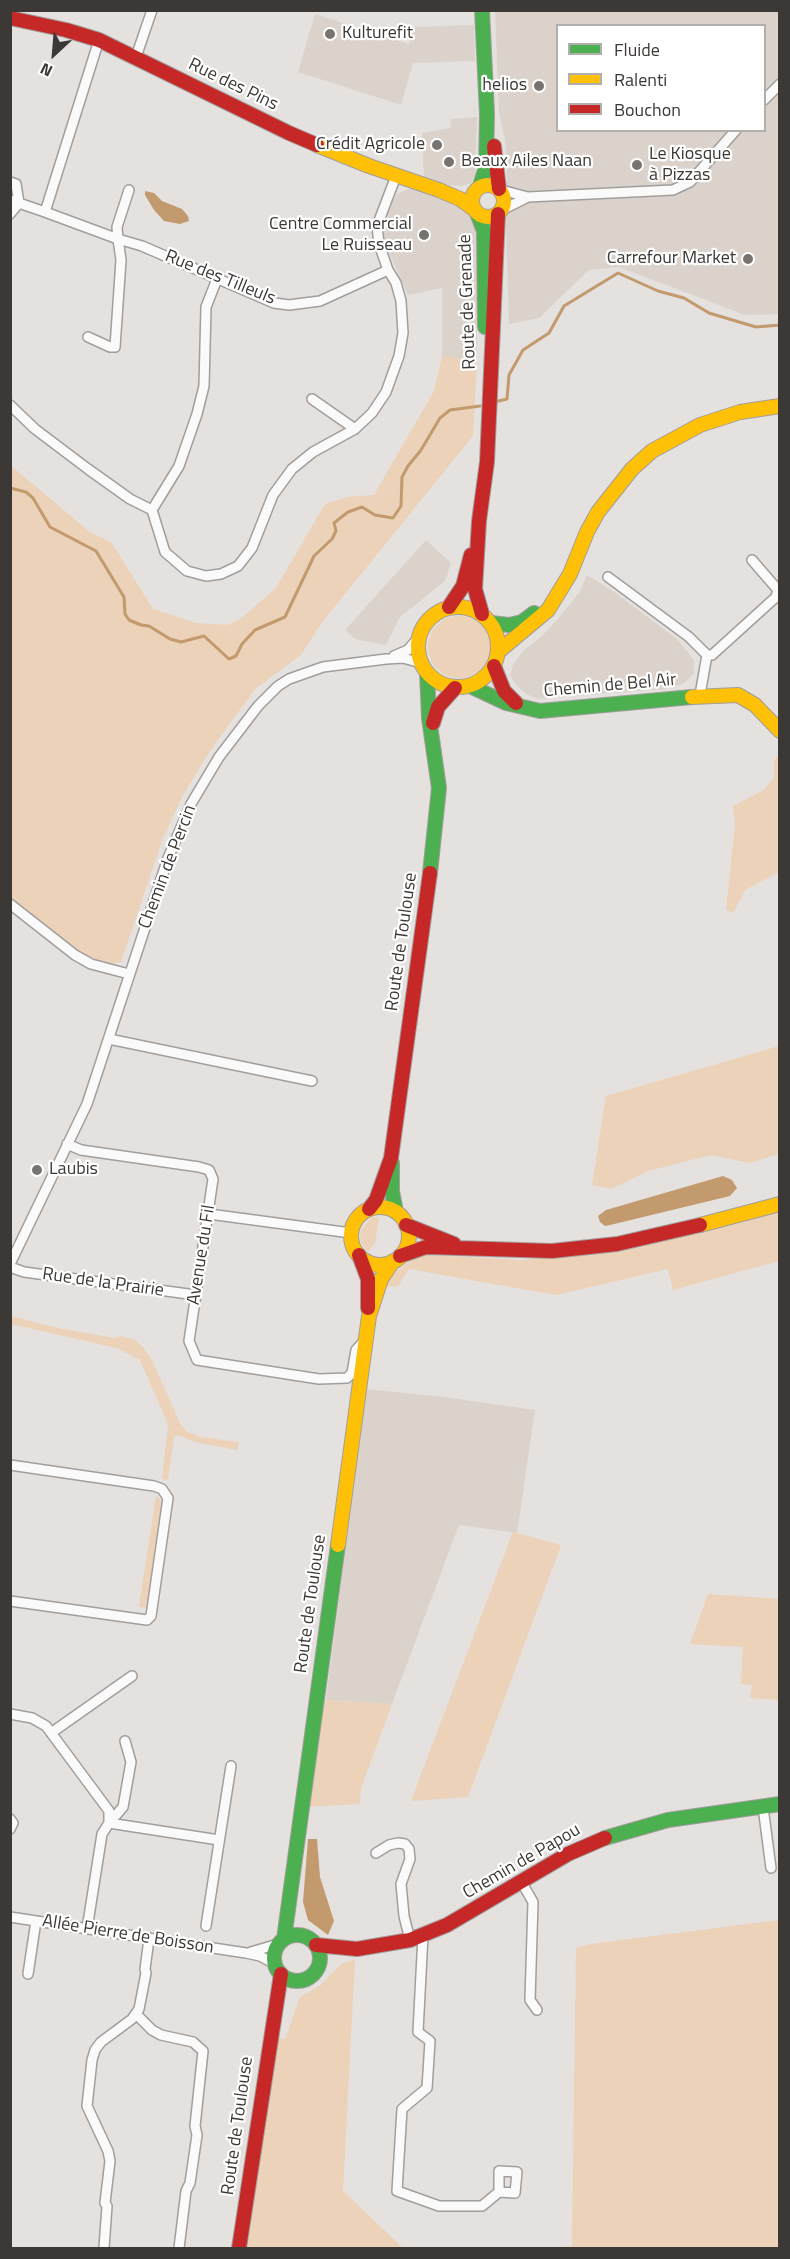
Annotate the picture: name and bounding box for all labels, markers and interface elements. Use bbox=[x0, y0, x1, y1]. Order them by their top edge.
place label: Kulturefit bbox=[342, 23, 413, 45]
north arrow bbox=[24, 24, 84, 84]
legend bbox=[556, 24, 766, 132]
marker: Kulturefit bbox=[323, 27, 337, 41]
text: Fluide bbox=[614, 36, 660, 63]
street label: Rue des Pins bbox=[185, 54, 281, 116]
text: N bbox=[36, 57, 56, 83]
text: Ralenti bbox=[614, 66, 667, 93]
place label: helios bbox=[482, 75, 527, 97]
marker: helios bbox=[532, 79, 546, 93]
text: Bouchon bbox=[614, 96, 681, 123]
place label: Crédit Agricole bbox=[316, 134, 425, 156]
marker: Crédit Agricole bbox=[430, 138, 444, 152]
place label: Le Kiosque à Pizzas bbox=[649, 144, 731, 186]
place label: Beaux Ailes Naan bbox=[461, 151, 592, 173]
marker: Beaux Ailes Naan bbox=[442, 155, 456, 169]
marker: Le Kiosque à Pizzas bbox=[630, 158, 644, 172]
place label: Centre Commercial Le Ruisseau bbox=[269, 214, 412, 256]
marker: Centre Commercial Le Ruisseau bbox=[417, 228, 431, 242]
street label: Route de Grenade bbox=[455, 234, 481, 370]
street label: Rue des Tilleuls bbox=[161, 246, 279, 310]
place label: Carrefour Market bbox=[607, 248, 736, 270]
marker: Carrefour Market bbox=[741, 252, 755, 266]
street label: Chemin de Bel Air bbox=[543, 669, 677, 703]
street label: Chemin de Percin bbox=[134, 802, 202, 932]
street label: Route de Toulouse bbox=[382, 871, 422, 1013]
place label: Laubis bbox=[49, 1159, 98, 1181]
marker: Laubis bbox=[30, 1163, 44, 1177]
street label: Avenue du Fil bbox=[183, 1203, 221, 1307]
street label: Rue de la Prairie bbox=[41, 1264, 165, 1302]
street label: Route de Toulouse bbox=[291, 1533, 331, 1675]
street label: Chemin de Papou bbox=[459, 1820, 585, 1904]
street label: Allée Pierre de Boisson bbox=[41, 1911, 215, 1959]
street label: Route de Toulouse bbox=[218, 2055, 258, 2197]

